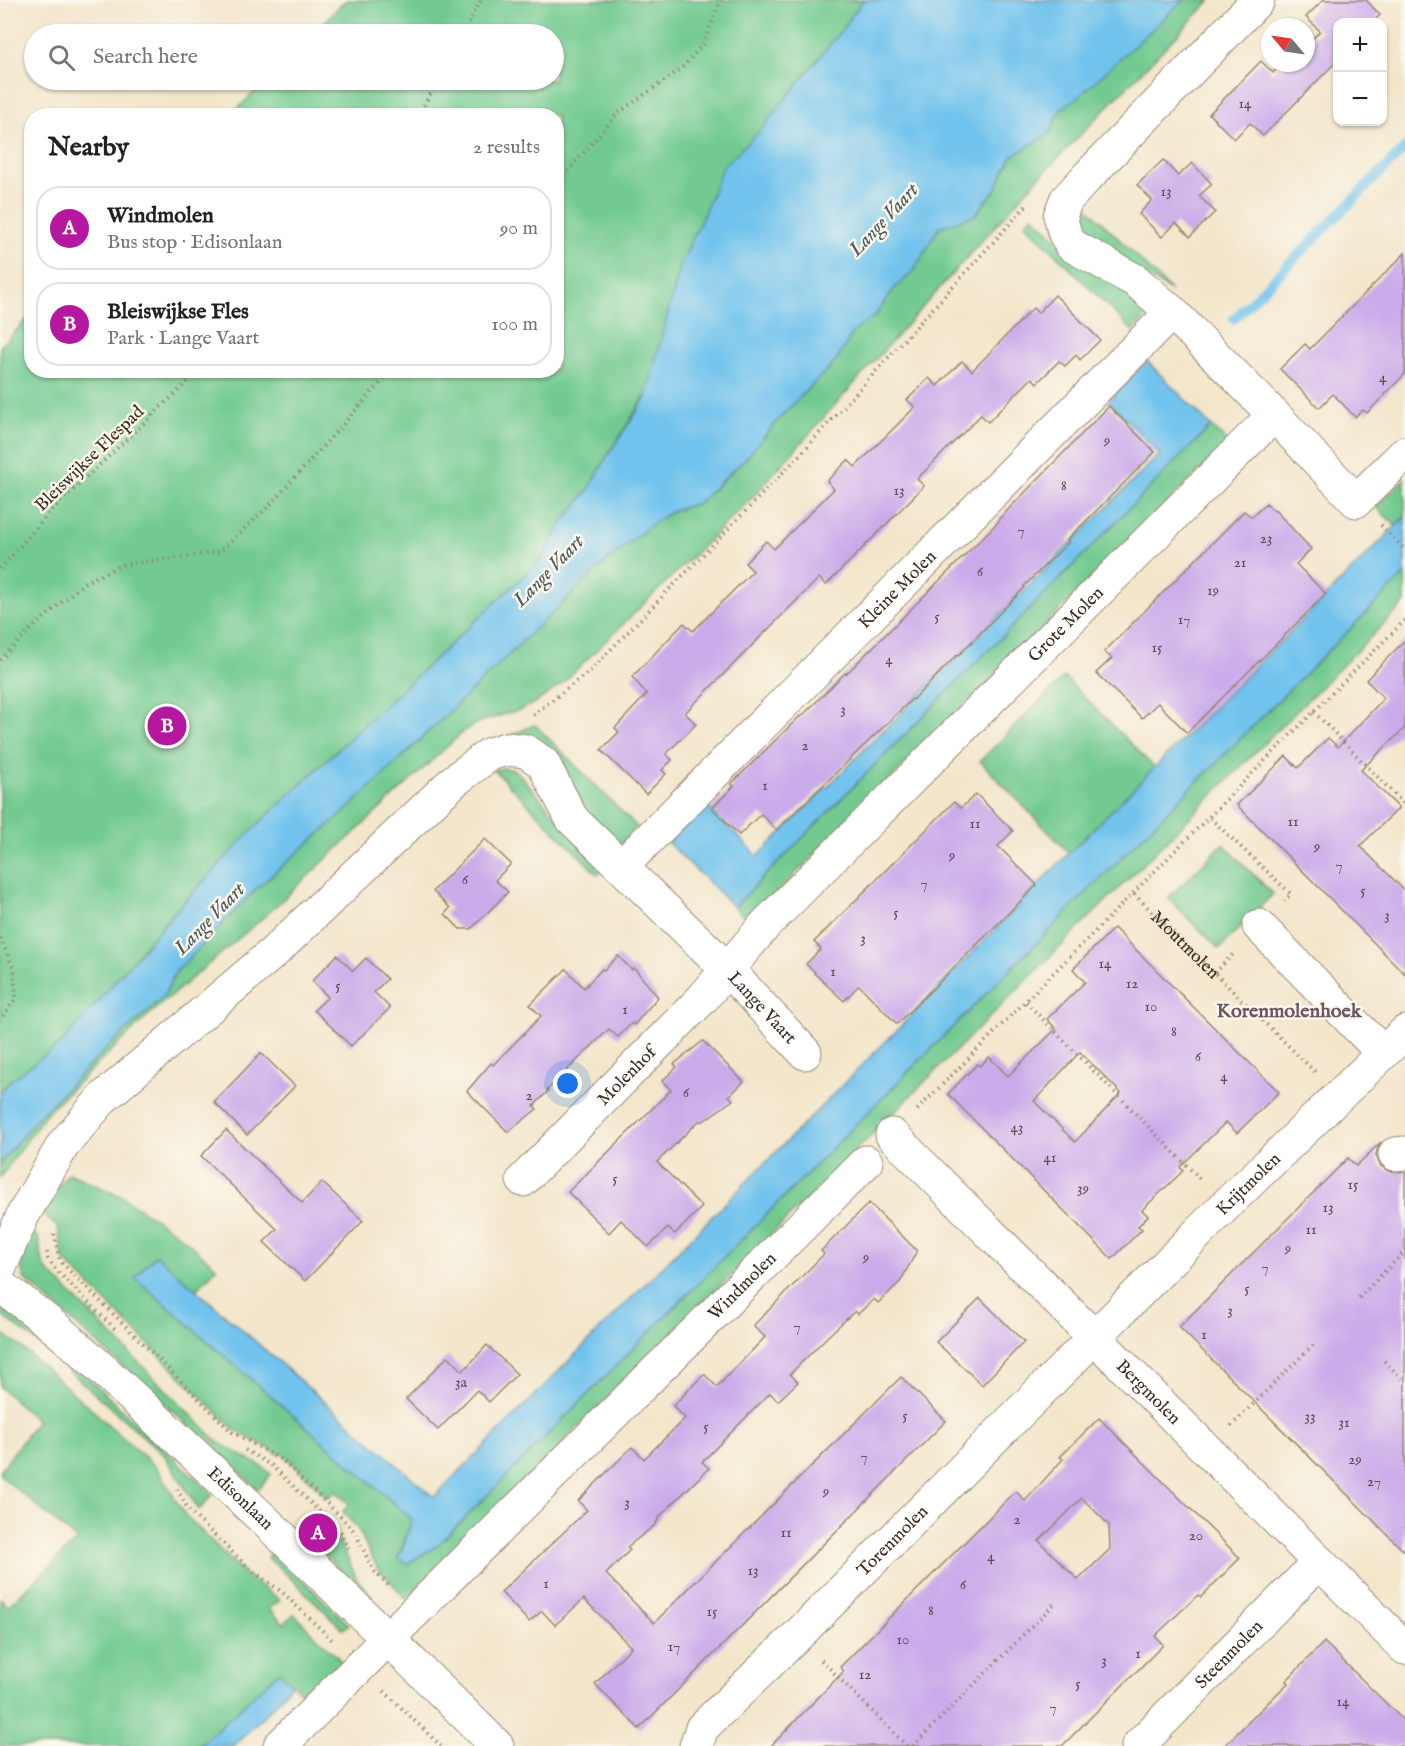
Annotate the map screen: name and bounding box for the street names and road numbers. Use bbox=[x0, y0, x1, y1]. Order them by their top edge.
street label: Bleiswijkse Flespad bbox=[31, 401, 150, 517]
street label: Kleine Molen bbox=[854, 546, 942, 635]
street label: Grote Molen bbox=[1024, 582, 1110, 668]
street label: Moutmolen bbox=[1145, 906, 1224, 985]
street label: Lange Vaart bbox=[722, 967, 801, 1050]
street label: Molenhof bbox=[593, 1039, 664, 1111]
street label: Krijtmolen bbox=[1212, 1148, 1287, 1221]
street label: Windmolen bbox=[704, 1248, 782, 1326]
street label: Bergmolen bbox=[1110, 1355, 1185, 1430]
street label: Edisonlaan bbox=[202, 1462, 278, 1536]
street label: Torenmolen bbox=[853, 1501, 934, 1582]
street label: Steenmolen bbox=[1191, 1615, 1269, 1694]

